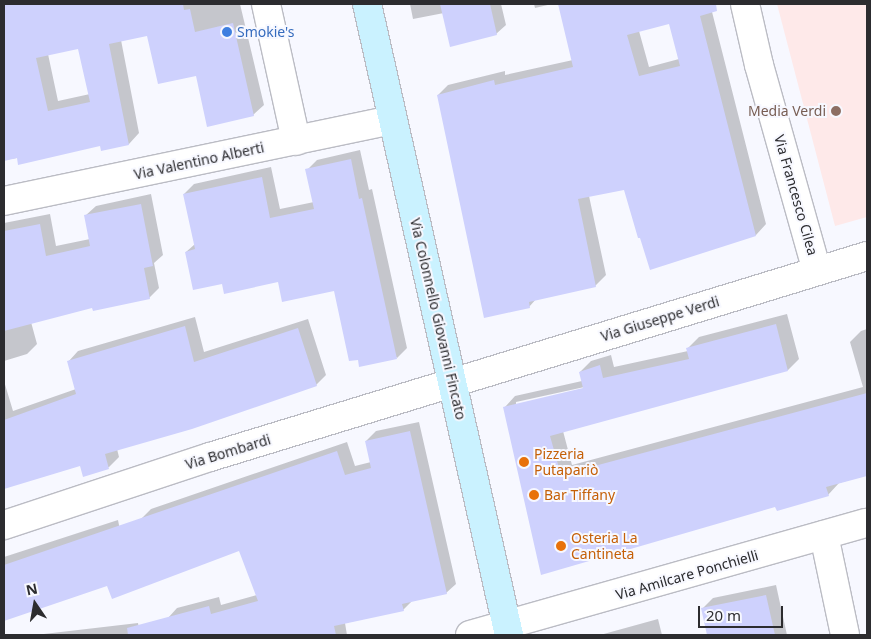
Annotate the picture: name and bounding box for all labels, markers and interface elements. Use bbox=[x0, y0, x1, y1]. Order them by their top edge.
place label: Smokie's bbox=[237, 24, 295, 40]
marker: Smokie's bbox=[221, 26, 233, 38]
place label: Media Verdi bbox=[748, 103, 826, 119]
marker: Media Verdi bbox=[830, 105, 842, 117]
street label: Via Francesco Cilea bbox=[771, 133, 821, 257]
street label: Via Valentino Alberti bbox=[132, 139, 266, 183]
street label: Via Colonnello Giovanni Fincato bbox=[407, 216, 469, 422]
street label: Via Giuseppe Verdi bbox=[599, 293, 721, 345]
street label: Via Bombardi bbox=[183, 431, 273, 473]
place label: Pizzeria Putapariò bbox=[534, 446, 598, 478]
marker: Pizzeria Putapariò bbox=[518, 456, 530, 468]
place label: Bar Tiffany bbox=[544, 487, 615, 503]
marker: Bar Tiffany bbox=[528, 489, 540, 501]
place label: Osteria La Cantineta bbox=[571, 530, 638, 562]
marker: Osteria La Cantineta bbox=[555, 540, 567, 552]
street label: Via Amilcare Ponchielli bbox=[614, 547, 760, 603]
text: N bbox=[24, 578, 39, 599]
north arrow bbox=[10, 579, 60, 629]
scale bar bbox=[701, 596, 786, 628]
text: 20 m bbox=[706, 605, 741, 625]

